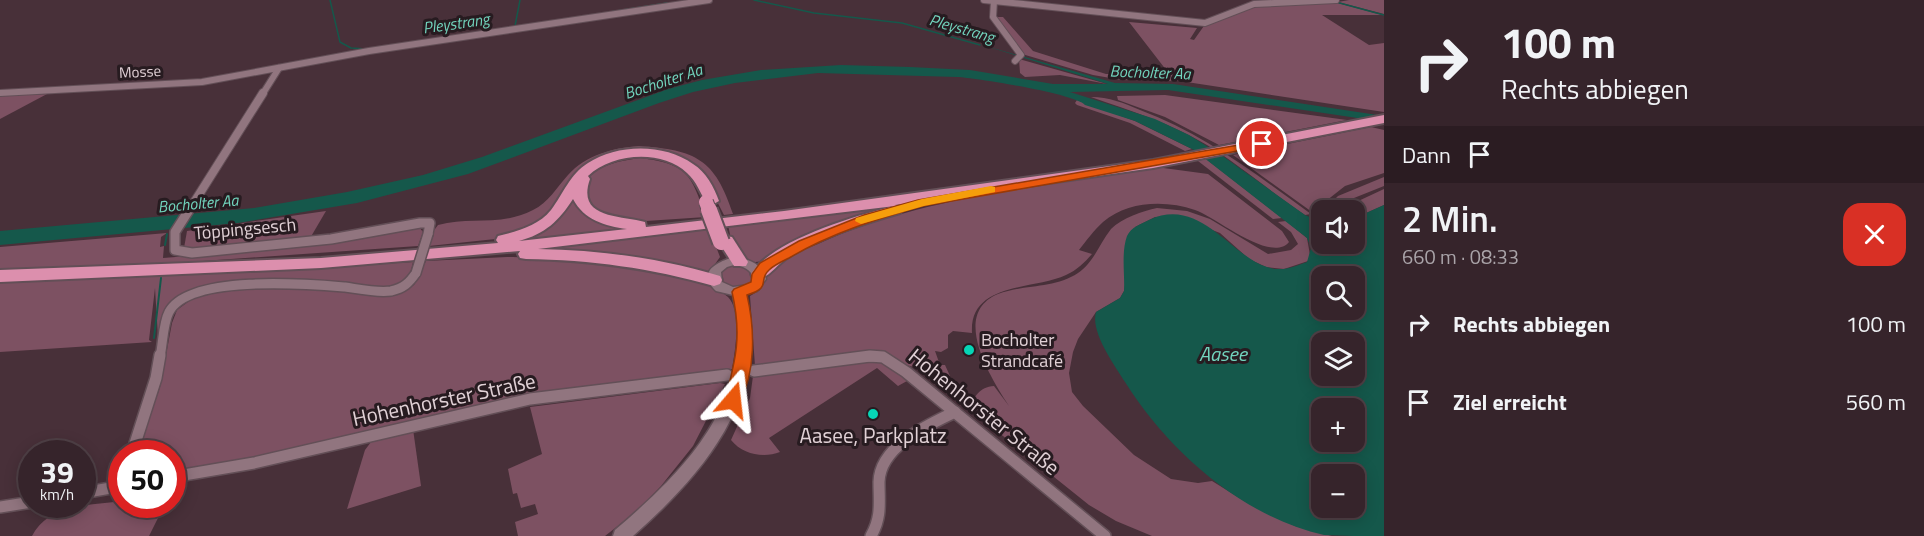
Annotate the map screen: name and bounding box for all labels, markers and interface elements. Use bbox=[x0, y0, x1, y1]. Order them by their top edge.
water label: Pleystrang bbox=[421, 6, 493, 40]
water label: Pleystrang bbox=[927, 7, 1000, 49]
text: 100 m bbox=[1501, 10, 1616, 74]
icon: right bbox=[1402, 24, 1480, 102]
water label: Bocholter Aa bbox=[621, 57, 706, 105]
street label: Mosse bbox=[118, 59, 162, 84]
water label: Bocholter Aa bbox=[1109, 59, 1192, 85]
text: Rechts abbiegen bbox=[1501, 68, 1689, 109]
pin bbox=[1236, 118, 1287, 169]
icon: arrive bbox=[1245, 127, 1278, 160]
text: Dann bbox=[1402, 138, 1451, 172]
icon: arrive bbox=[1463, 138, 1496, 171]
water label: Bocholter Aa bbox=[157, 187, 240, 218]
text: 2 Min. bbox=[1402, 191, 1498, 246]
map controls bbox=[1311, 200, 1365, 518]
button: sound bbox=[1311, 200, 1365, 254]
button: close bbox=[1843, 203, 1906, 266]
street label: Töppingsesch bbox=[193, 211, 297, 246]
text: 660 m · 08:33 bbox=[1402, 241, 1519, 272]
button: search bbox=[1311, 266, 1365, 320]
text: Rechts abbiegen bbox=[1453, 307, 1610, 341]
text: 100 m bbox=[1846, 307, 1906, 341]
icon: right bbox=[1402, 308, 1435, 341]
place label: Bocholter Strandcafé bbox=[981, 326, 1063, 374]
button: layers bbox=[1311, 332, 1365, 386]
water label: Aasee bbox=[1199, 338, 1249, 369]
street label: Hohenhorster Straße bbox=[902, 340, 1067, 482]
marker: Bocholter Strandcafé bbox=[962, 343, 976, 357]
street label: Hohenhorster Straße bbox=[349, 364, 538, 434]
position arrow bbox=[701, 368, 765, 432]
text: Ziel erreicht bbox=[1453, 385, 1567, 419]
text: 560 m bbox=[1846, 385, 1906, 419]
icon: arrive bbox=[1402, 386, 1435, 419]
button: + bbox=[1311, 398, 1365, 452]
marker: Aasee, Parkplatz bbox=[866, 407, 880, 421]
place label: Aasee, Parkplatz bbox=[800, 419, 946, 451]
speed limit sign: 50 bbox=[108, 440, 186, 518]
text: 39 bbox=[40, 449, 74, 495]
button: − bbox=[1311, 464, 1365, 518]
text: km/h bbox=[40, 483, 74, 506]

